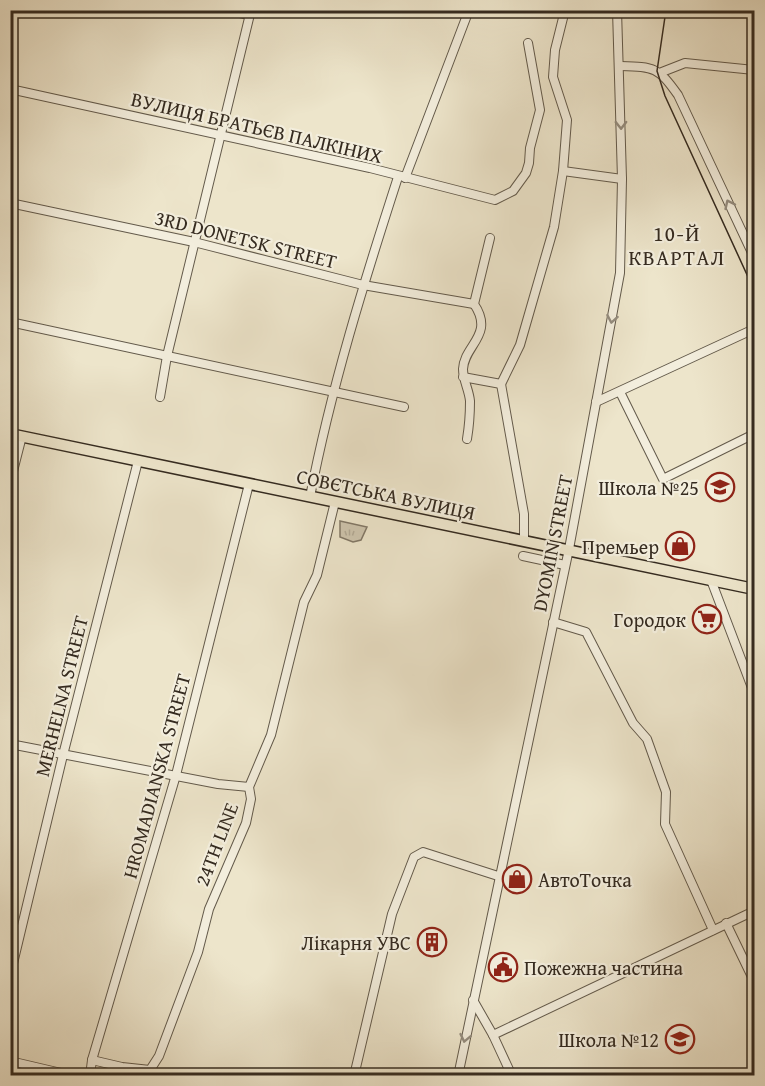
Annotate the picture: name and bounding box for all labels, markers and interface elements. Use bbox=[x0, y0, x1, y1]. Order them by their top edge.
street label: ВУЛИЦЯ БРАТЬЄВ ПАЛКІНИХ bbox=[128, 84, 386, 170]
one-way arrow bbox=[615, 120, 627, 129]
one-way arrow bbox=[725, 199, 737, 210]
street label: 3RD DONETSK STREET bbox=[152, 202, 340, 276]
district label: 10-Й КВАРТАЛ bbox=[628, 218, 726, 273]
one-way arrow bbox=[606, 313, 619, 323]
street label: СОВЄТСЬКА ВУЛИЦЯ bbox=[294, 461, 478, 527]
school or university icon: Школа №25 bbox=[704, 471, 736, 503]
street label: DYOMIN STREET bbox=[525, 472, 579, 614]
place label: Школа №25 bbox=[599, 473, 699, 502]
shop icon: Премьер bbox=[664, 530, 696, 562]
place label: Премьер bbox=[582, 532, 659, 561]
supermarket icon: Городок bbox=[691, 603, 723, 635]
place label: Городок bbox=[614, 605, 687, 634]
street label: MERHELNA STREET bbox=[27, 613, 95, 779]
street label: HROMADIANSKA STREET bbox=[115, 670, 197, 882]
street label: 24TH LINE bbox=[187, 798, 245, 890]
shop icon: АвтоТочка bbox=[501, 863, 533, 895]
place label: АвтоТочка bbox=[538, 865, 632, 894]
building icon: Лікарня УВС bbox=[416, 926, 448, 958]
place label: Лікарня УВС bbox=[301, 928, 411, 957]
public building icon: Пожежна частина bbox=[487, 951, 519, 983]
place label: Пожежна частина bbox=[524, 953, 684, 982]
school or university icon: Школа №12 bbox=[664, 1023, 696, 1055]
place label: Школа №12 bbox=[559, 1025, 659, 1054]
one-way arrow bbox=[459, 1033, 472, 1043]

